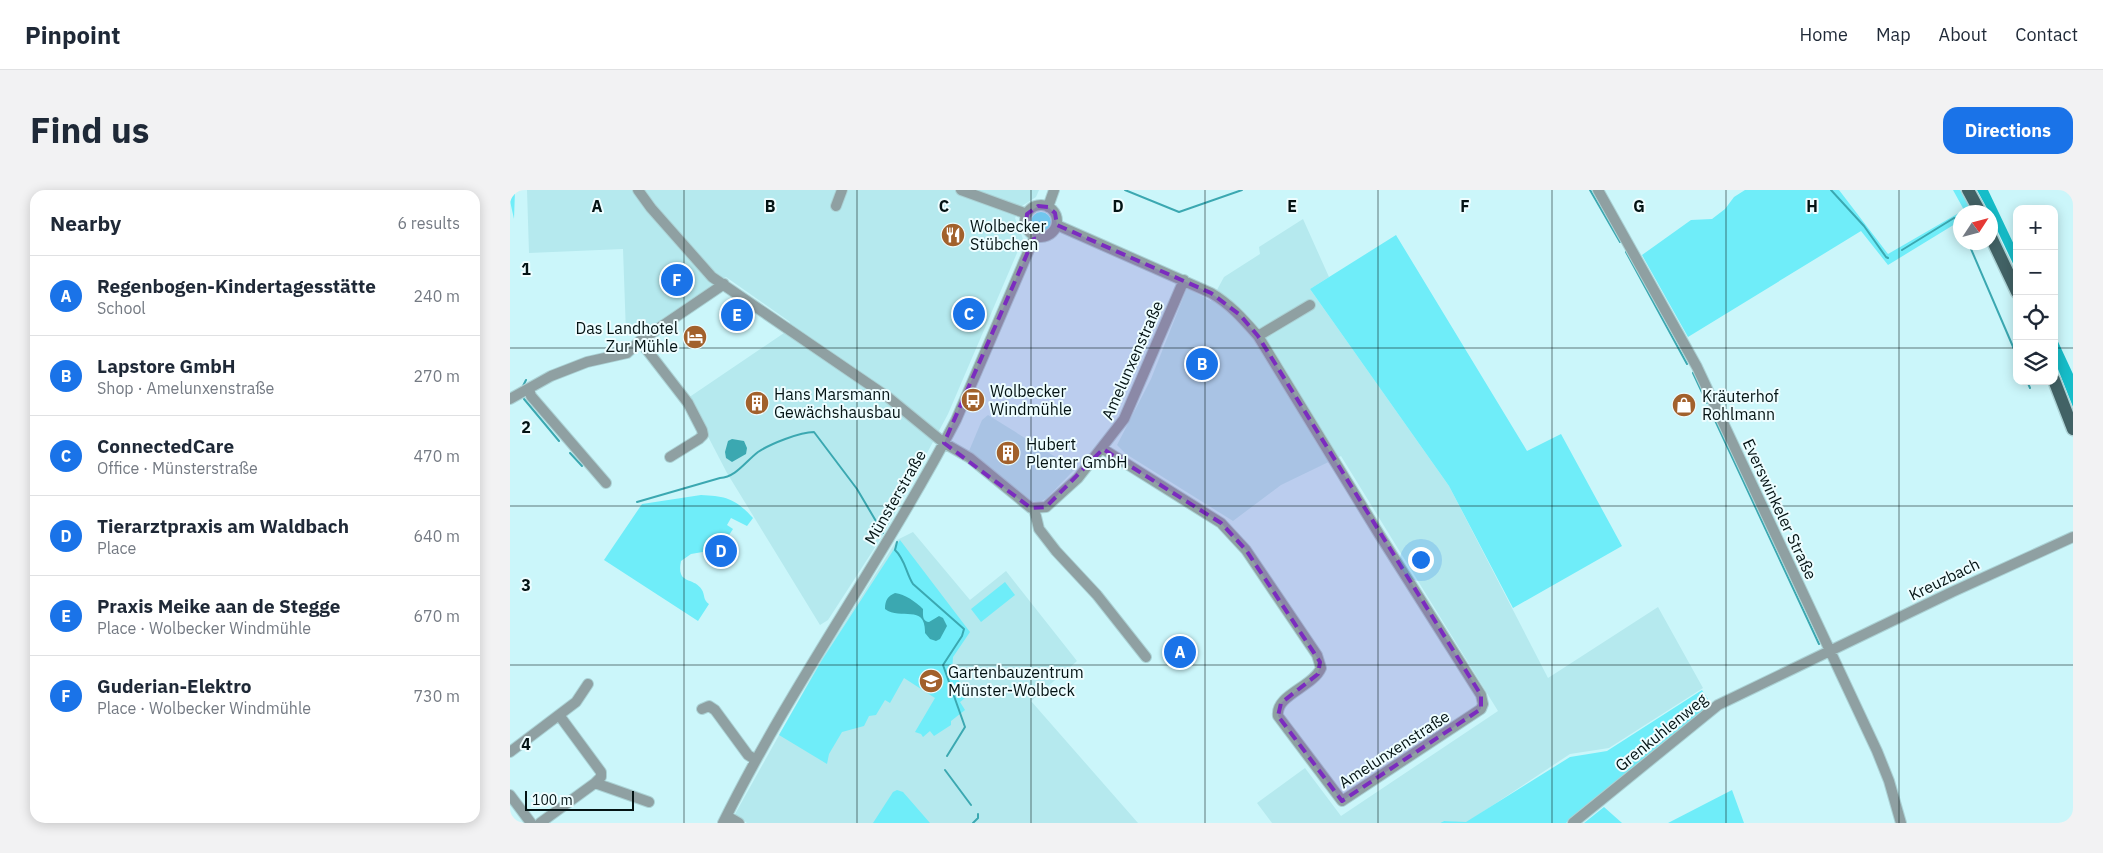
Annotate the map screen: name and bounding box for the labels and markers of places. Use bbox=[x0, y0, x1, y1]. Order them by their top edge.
place label: Wolbecker Stübchen bbox=[970, 216, 1046, 254]
restaurant icon: Wolbecker Stübchen bbox=[940, 222, 966, 248]
pin: F bbox=[661, 261, 693, 299]
pin: C bbox=[953, 295, 985, 333]
pin: E bbox=[721, 296, 753, 334]
place label: Das Landhotel Zur Mühle bbox=[576, 318, 678, 356]
hotel icon: Das Landhotel Zur Mühle bbox=[682, 324, 708, 350]
pin: B bbox=[1186, 345, 1218, 383]
place label: Wolbecker Windmühle bbox=[990, 381, 1072, 419]
place label: Hans Marsmann Gewächshausbau bbox=[774, 384, 901, 422]
place label: Kräuterhof Rohlmann bbox=[1702, 386, 1779, 424]
bus stop icon: Wolbecker Windmühle bbox=[960, 387, 986, 413]
building icon: Hans Marsmann Gewächshausbau bbox=[744, 390, 770, 416]
shop icon: Kräuterhof Rohlmann bbox=[1671, 392, 1697, 418]
place label: Hubert Plenter GmbH bbox=[1026, 434, 1128, 472]
building icon: Hubert Plenter GmbH bbox=[995, 440, 1021, 466]
pin: D bbox=[705, 532, 737, 570]
pin: A bbox=[1164, 633, 1196, 671]
place label: Gartenbauzentrum Münster-Wolbeck bbox=[948, 662, 1084, 700]
school or university icon: Gartenbauzentrum Münster-Wolbeck bbox=[918, 668, 944, 694]

